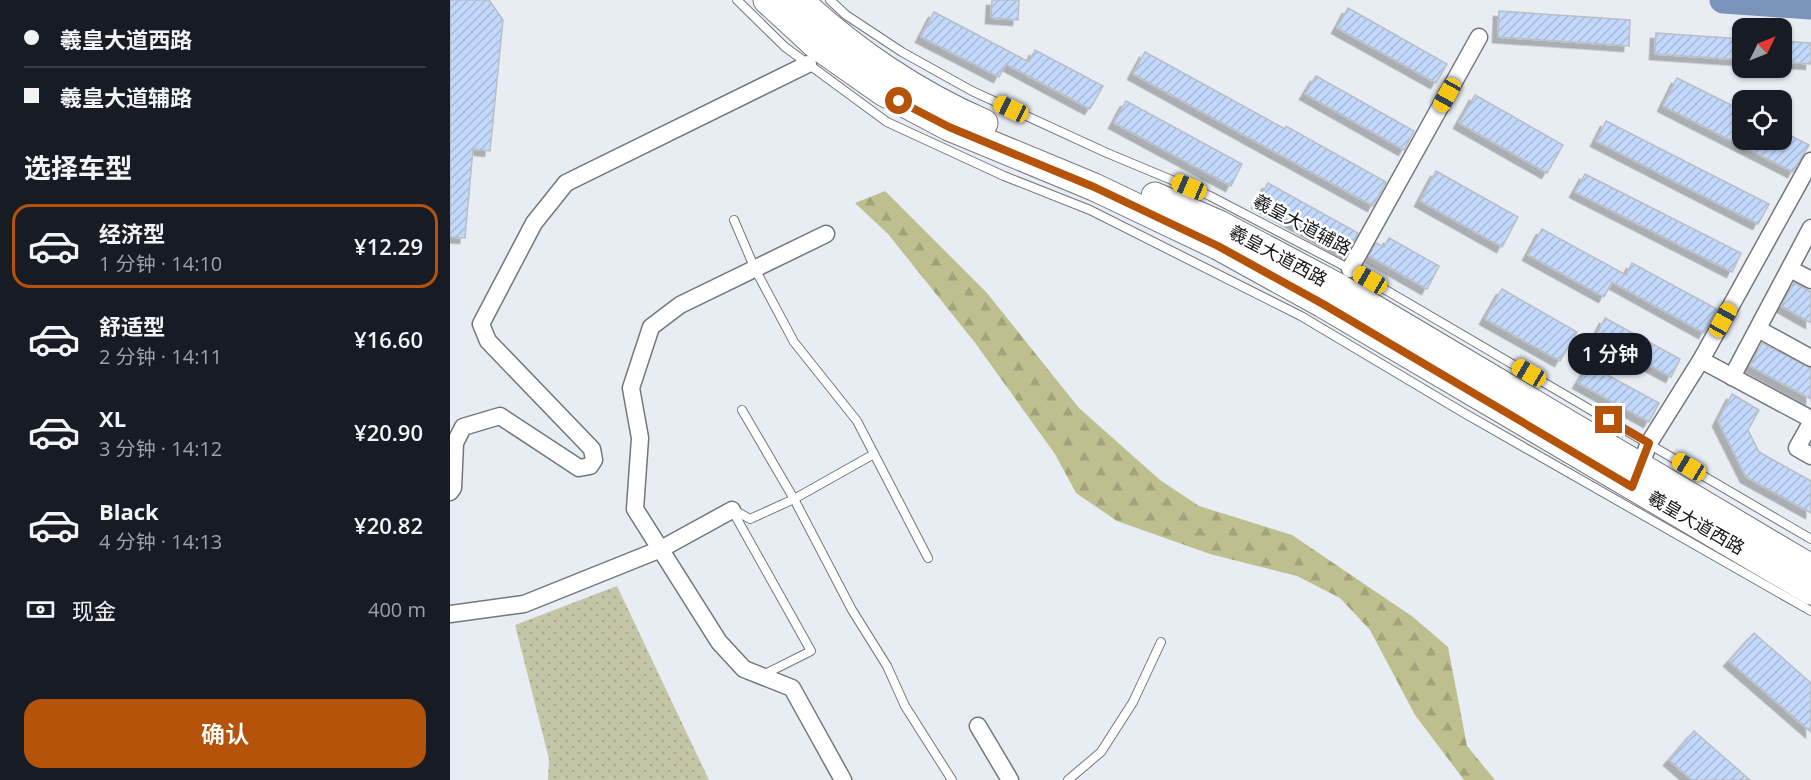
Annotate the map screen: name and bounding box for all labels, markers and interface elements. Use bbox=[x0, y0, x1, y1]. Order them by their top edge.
north arrow bbox=[1732, 18, 1792, 78]
map controls bbox=[1732, 18, 1792, 150]
text: 羲皇大道西路 bbox=[60, 24, 192, 54]
car bbox=[1430, 75, 1464, 115]
text: 羲皇大道辅路 bbox=[60, 82, 192, 112]
route start bbox=[885, 87, 912, 114]
button: locate bbox=[1732, 90, 1792, 150]
car bbox=[991, 93, 1031, 125]
text: 选择车型 bbox=[24, 149, 132, 186]
car bbox=[1169, 172, 1209, 202]
street label: 羲皇大道辅路 bbox=[1249, 188, 1356, 260]
text: 经济型 bbox=[99, 218, 165, 248]
icon: car bbox=[27, 219, 81, 273]
street label: 羲皇大道西路 bbox=[1225, 219, 1332, 291]
text: ¥12.29 bbox=[354, 231, 423, 261]
text: 1 分钟 · 14:10 bbox=[99, 250, 222, 277]
car bbox=[1350, 263, 1390, 297]
car bbox=[1706, 300, 1740, 340]
text: 舒适型 bbox=[99, 311, 165, 341]
icon: car bbox=[27, 312, 81, 366]
text: ¥16.60 bbox=[354, 324, 423, 354]
callout: 1 分钟 bbox=[1567, 333, 1651, 375]
text: 1 分钟 bbox=[1582, 340, 1638, 367]
text: 2 分钟 · 14:11 bbox=[99, 343, 222, 370]
car bbox=[1509, 356, 1549, 390]
text: XL bbox=[99, 403, 126, 433]
icon: car bbox=[27, 405, 81, 459]
route end bbox=[1595, 406, 1622, 433]
text: ¥20.90 bbox=[354, 417, 423, 447]
text: 3 分钟 · 14:12 bbox=[99, 435, 222, 462]
car bbox=[1669, 450, 1709, 484]
street label: 羲皇大道西路 bbox=[1644, 485, 1749, 560]
text: Black bbox=[99, 496, 159, 526]
icon: car bbox=[27, 498, 81, 552]
text: ¥20.82 bbox=[354, 510, 423, 540]
text: 4 分钟 · 14:13 bbox=[99, 528, 222, 555]
icon: cash bbox=[24, 593, 57, 626]
text: 现金 bbox=[72, 595, 116, 625]
text: 400 m bbox=[368, 596, 426, 623]
button: 确认 bbox=[24, 699, 426, 768]

